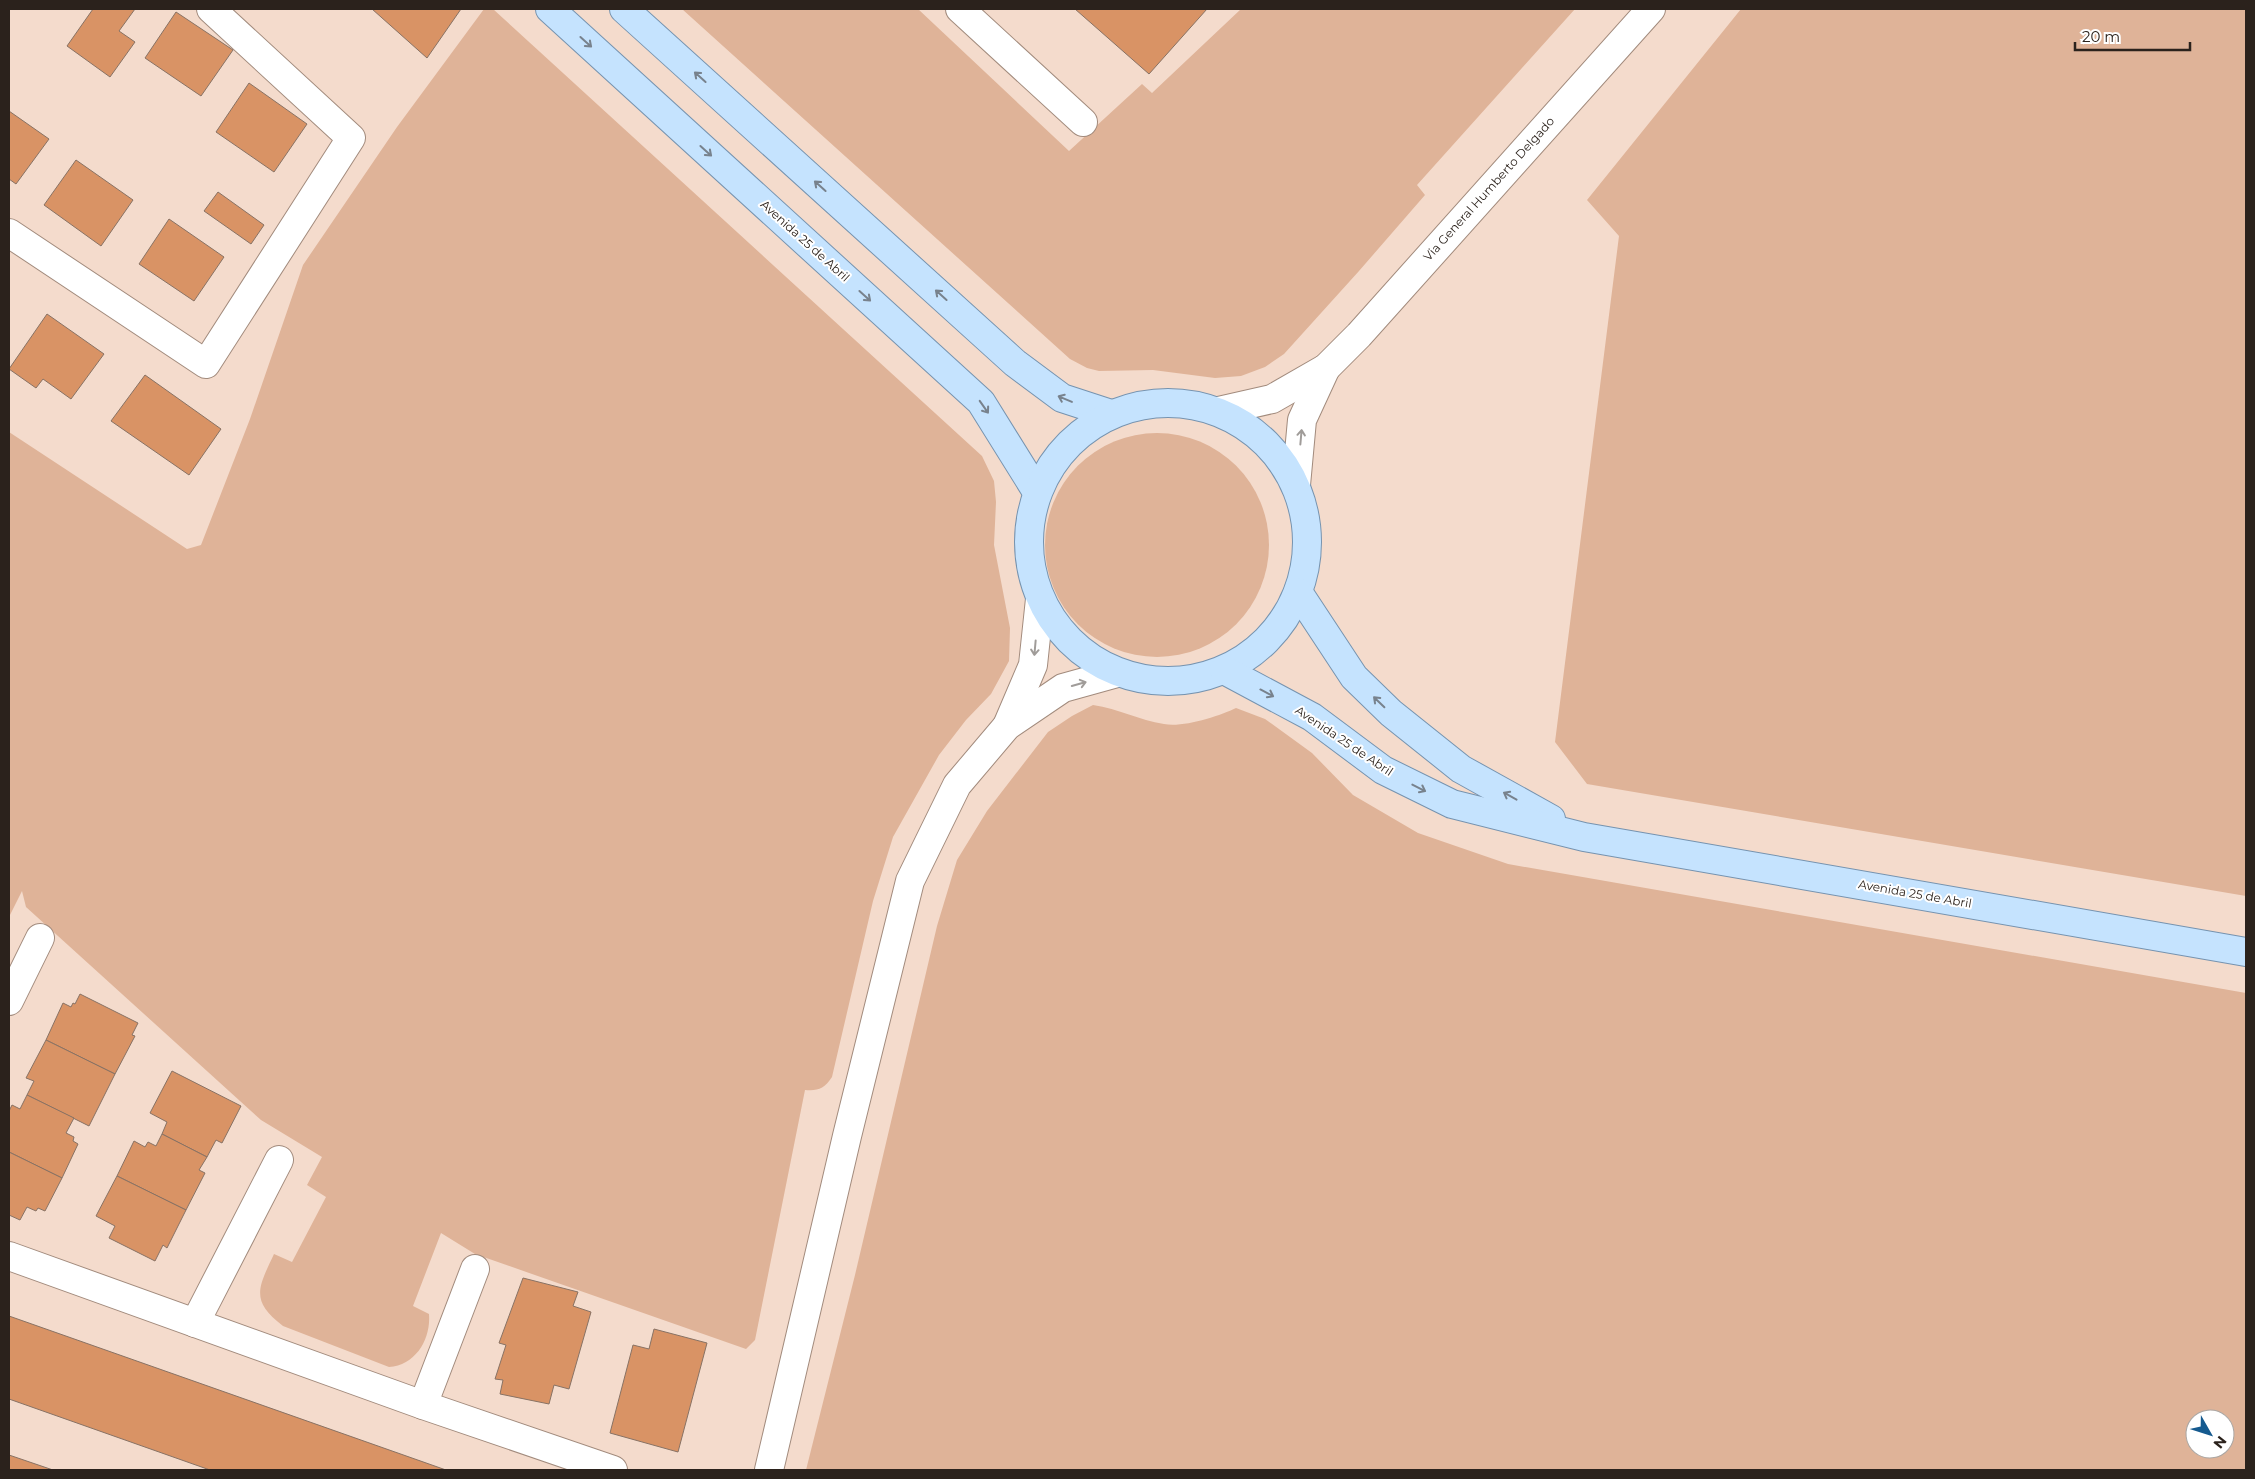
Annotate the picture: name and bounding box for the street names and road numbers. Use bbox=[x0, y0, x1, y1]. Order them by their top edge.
street label: Via General Humberto Delgado bbox=[1420, 113, 1557, 264]
street label: Avenida 25 de Abril bbox=[758, 197, 853, 285]
street label: Avenida 25 de Abril bbox=[1293, 702, 1396, 779]
street label: Avenida 25 de Abril bbox=[1857, 876, 1973, 911]

